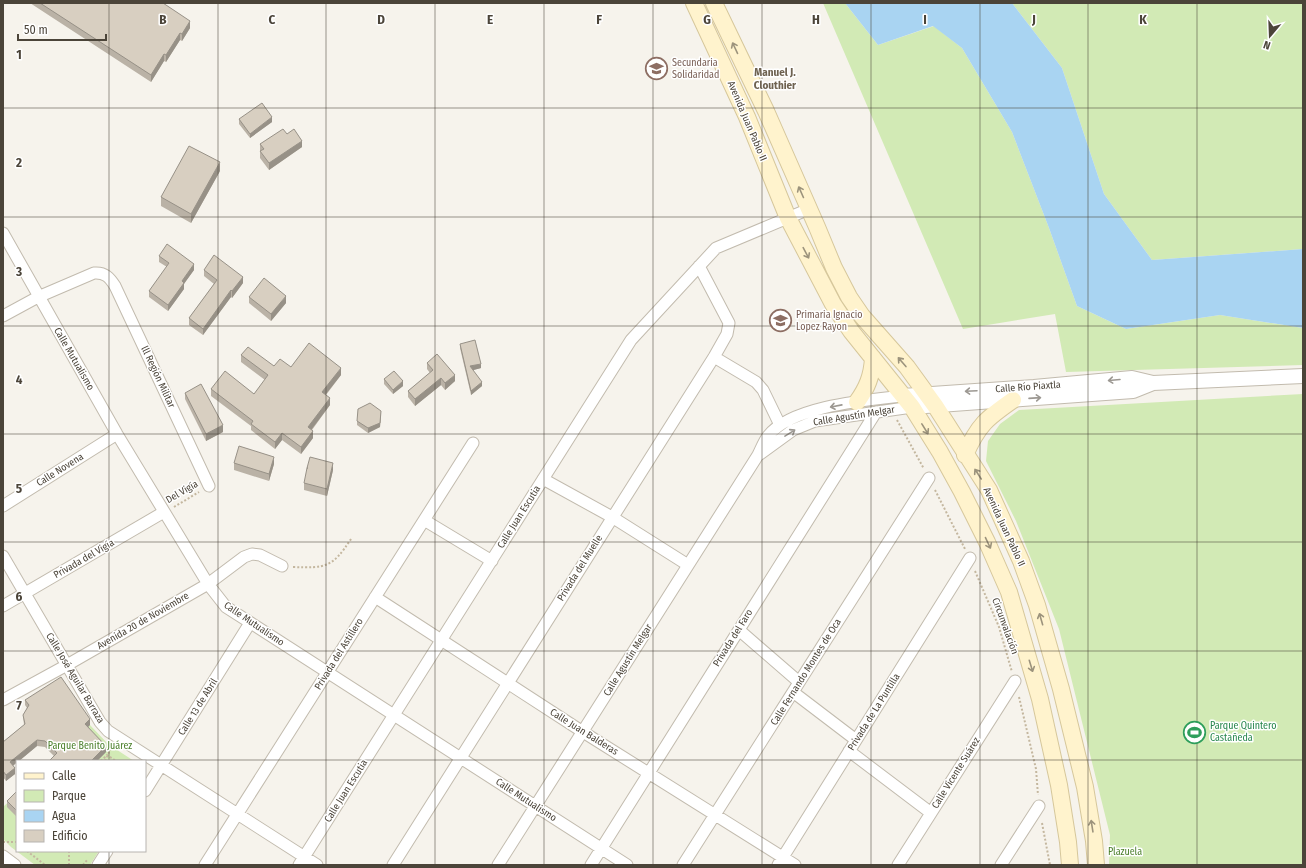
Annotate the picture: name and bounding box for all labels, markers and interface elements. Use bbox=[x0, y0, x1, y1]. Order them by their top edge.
text: B bbox=[159, 12, 167, 27]
text: C bbox=[269, 12, 276, 27]
text: D bbox=[377, 12, 385, 27]
text: E bbox=[487, 12, 493, 27]
text: F bbox=[596, 12, 602, 27]
text: G bbox=[703, 12, 711, 27]
text: H bbox=[812, 12, 820, 27]
text: I bbox=[923, 12, 927, 27]
text: J bbox=[1031, 12, 1036, 27]
text: K bbox=[1139, 12, 1147, 27]
scale bar bbox=[18, 16, 106, 42]
north arrow bbox=[1250, 16, 1290, 56]
text: 50 m bbox=[24, 23, 48, 37]
text: N bbox=[1262, 38, 1272, 52]
one-way arrow bbox=[731, 42, 738, 54]
text: 1 bbox=[16, 47, 22, 62]
school or university icon: Secundaria Solidaridad bbox=[644, 56, 670, 82]
place label: Secundaria Solidaridad bbox=[672, 57, 719, 81]
district label: Manuel J. Clouthier bbox=[754, 66, 797, 92]
street label: Avenida Juan Pablo II bbox=[725, 79, 769, 163]
text: 2 bbox=[15, 155, 22, 170]
one-way arrow bbox=[797, 186, 804, 198]
one-way arrow bbox=[802, 246, 810, 258]
text: 3 bbox=[15, 264, 22, 279]
school or university icon: Primaria Ignacio Lopez Rayon bbox=[768, 308, 794, 334]
place label: Primaria Ignacio Lopez Rayon bbox=[796, 309, 862, 333]
street label: Calle Mutualismo bbox=[51, 326, 97, 392]
street label: lll Región Militar bbox=[138, 344, 178, 410]
one-way arrow bbox=[898, 357, 907, 367]
text: 4 bbox=[16, 372, 23, 387]
one-way arrow bbox=[1108, 376, 1121, 383]
street label: Calle Río Piaxtla bbox=[995, 378, 1061, 395]
one-way arrow bbox=[965, 387, 978, 394]
one-way arrow bbox=[1028, 395, 1041, 402]
one-way arrow bbox=[830, 402, 843, 410]
street label: Calle Agustín Melgar bbox=[812, 403, 896, 428]
one-way arrow bbox=[922, 423, 930, 435]
one-way arrow bbox=[784, 428, 796, 436]
street label: Calle Novena bbox=[34, 451, 86, 489]
one-way arrow bbox=[974, 469, 982, 480]
street label: Del Vigía bbox=[163, 477, 200, 506]
text: 5 bbox=[16, 481, 22, 496]
street label: Calle Juan Escutia bbox=[495, 483, 543, 551]
street label: Avenida Juan Pablo II bbox=[980, 486, 1028, 568]
street label: Privada del Muelle bbox=[555, 533, 605, 603]
street label: Privada del Vigía bbox=[51, 536, 116, 581]
one-way arrow bbox=[985, 537, 992, 549]
text: 6 bbox=[16, 589, 23, 604]
street label: Avenida 20 de Noviembre bbox=[95, 590, 191, 652]
street label: Circunvalación bbox=[989, 596, 1021, 656]
street label: Calle Mutualismo bbox=[221, 599, 287, 649]
street label: Privada del Faro bbox=[711, 607, 755, 669]
one-way arrow bbox=[1037, 612, 1044, 625]
street label: Privada del Astillero bbox=[312, 616, 366, 692]
street label: Calle Fernando Montes de Oca bbox=[768, 616, 844, 728]
street label: Calle Agustín Melgar bbox=[600, 621, 655, 698]
street label: Calle José Aguilar Barraza bbox=[43, 631, 107, 726]
one-way arrow bbox=[1028, 659, 1035, 672]
street label: Privada de La Puntilla bbox=[845, 671, 903, 753]
street label: Calle 13 de Abril bbox=[176, 676, 220, 738]
text: 7 bbox=[16, 698, 22, 713]
street label: Calle Juan Balderas bbox=[548, 706, 620, 758]
sports icon: Parque Quintero Castañeda bbox=[1181, 719, 1207, 745]
place label: Parque Quintero Castañeda bbox=[1210, 720, 1277, 744]
street label: Calle Vicente Suárez bbox=[929, 735, 983, 811]
park label: Parque Benito Juárez bbox=[48, 740, 132, 752]
street label: Calle Juan Escutia bbox=[322, 757, 370, 825]
legend bbox=[16, 760, 146, 852]
text: Calle bbox=[52, 769, 76, 783]
street label: Calle Mutualismo bbox=[493, 776, 559, 824]
text: Parque bbox=[52, 789, 86, 803]
text: Agua bbox=[52, 809, 76, 823]
one-way arrow bbox=[1087, 820, 1095, 833]
text: Edificio bbox=[52, 829, 88, 843]
park label: Plazuela bbox=[1108, 846, 1142, 858]

